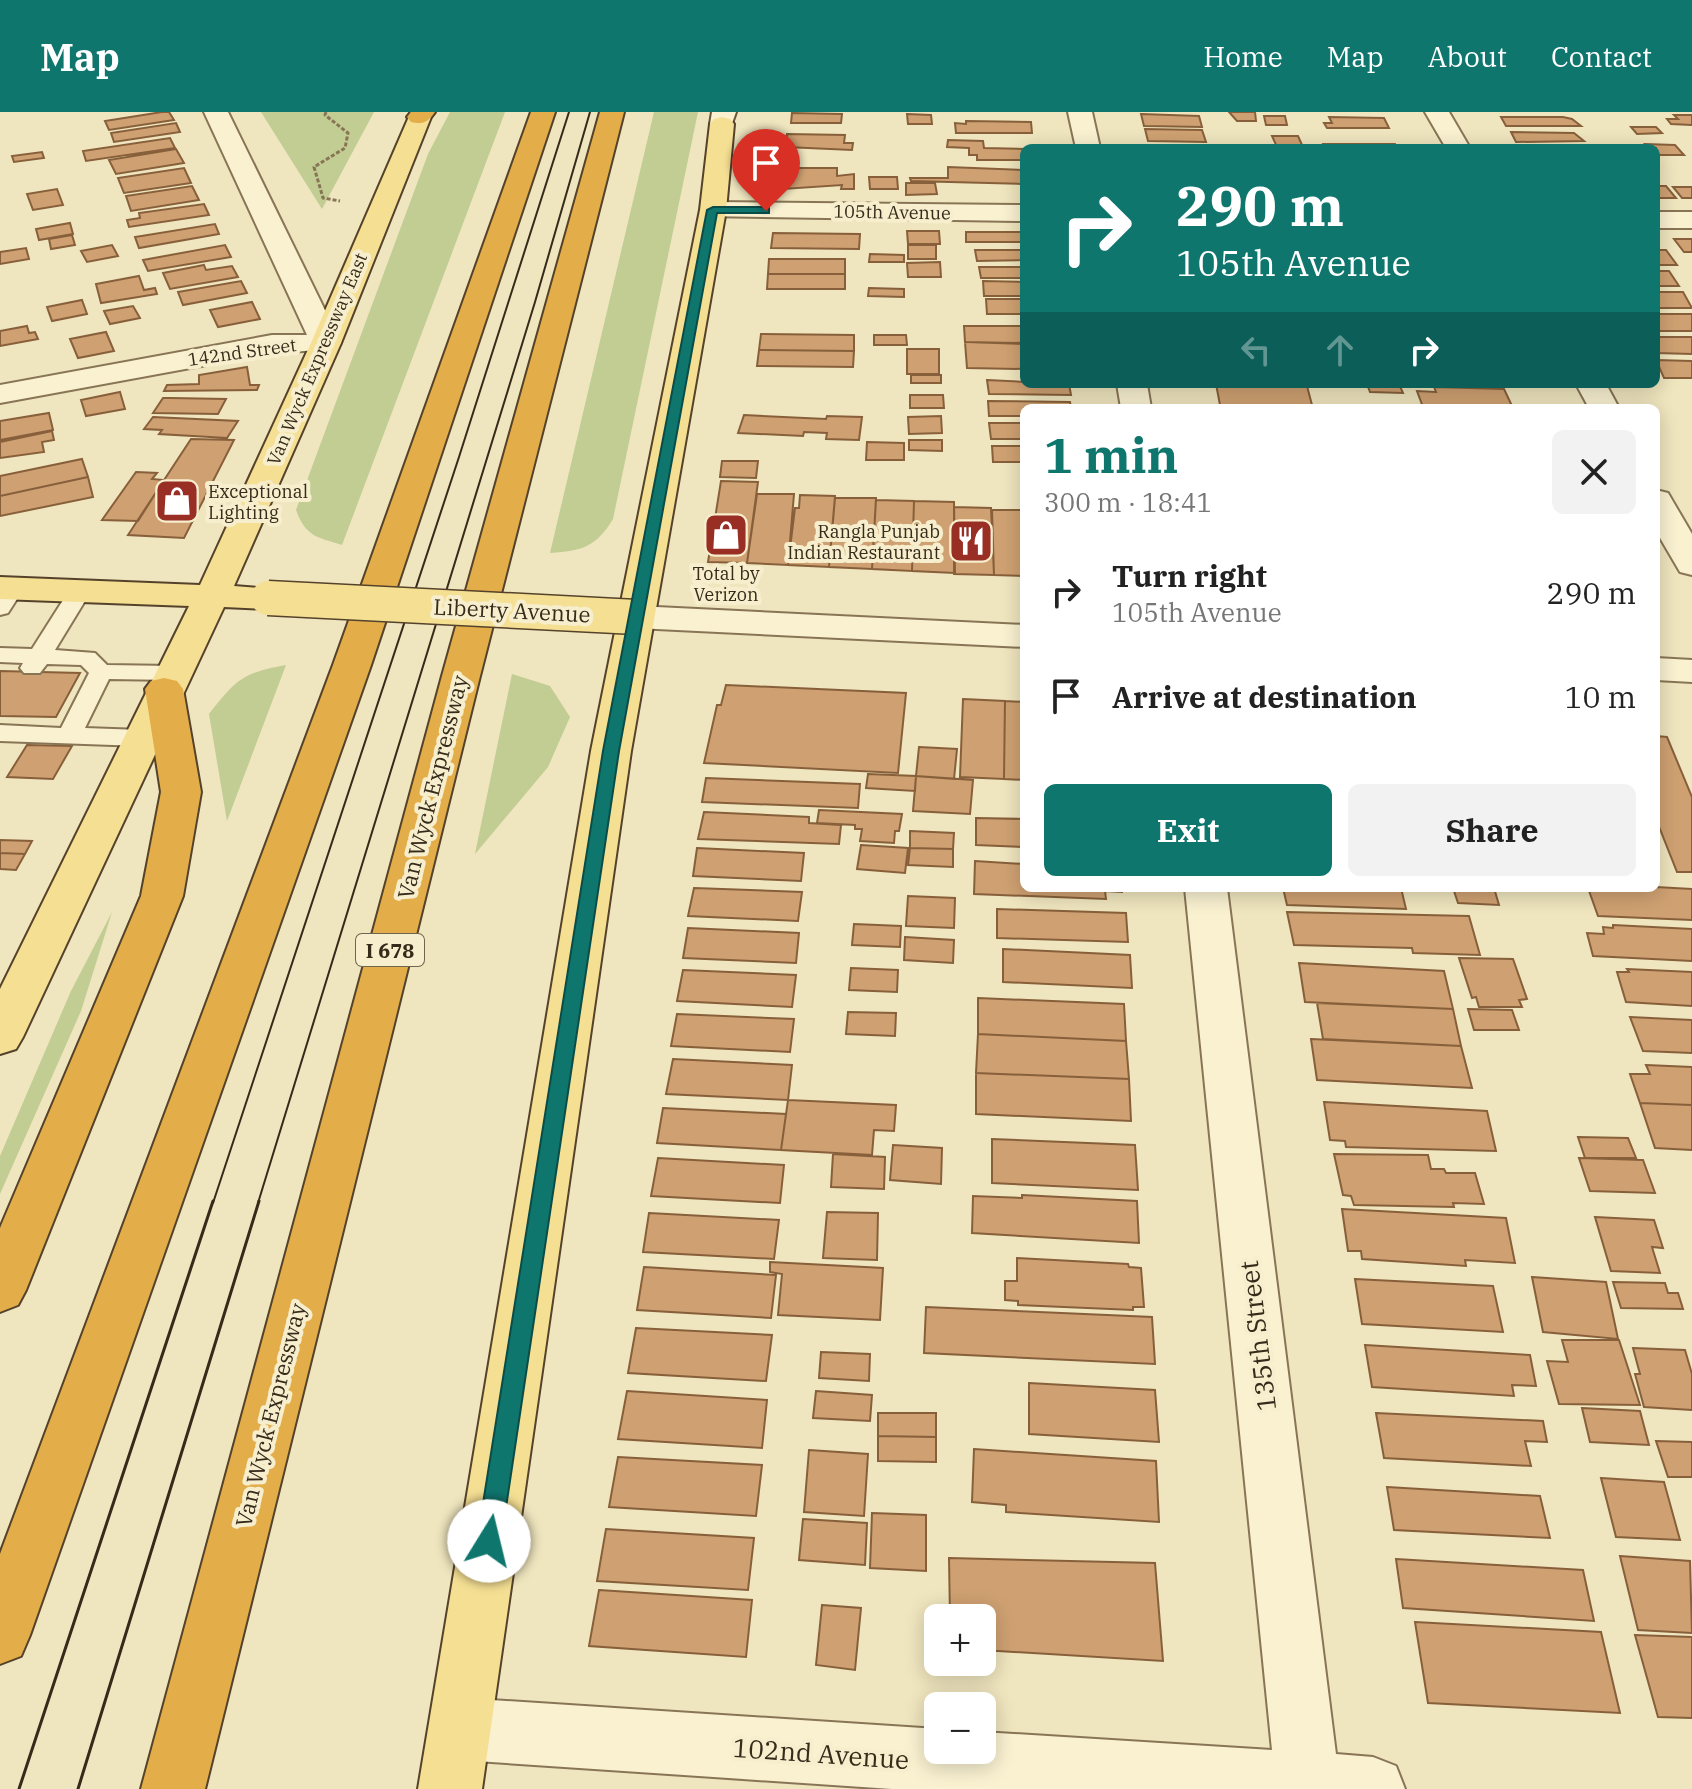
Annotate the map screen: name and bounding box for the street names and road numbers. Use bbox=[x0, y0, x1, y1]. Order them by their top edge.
street label: 105th Avenue bbox=[833, 199, 951, 225]
street label: Van Wyck Expressway East bbox=[262, 249, 372, 469]
street label: 142nd Street bbox=[186, 333, 298, 371]
street label: Liberty Avenue bbox=[433, 591, 591, 629]
street label: Van Wyck Expressway bbox=[390, 672, 474, 902]
road number: I 678 bbox=[356, 934, 424, 966]
street label: 135th Street bbox=[1231, 1259, 1283, 1413]
street label: Van Wyck Expressway bbox=[228, 1300, 312, 1530]
street label: 102nd Avenue bbox=[732, 1730, 910, 1776]

